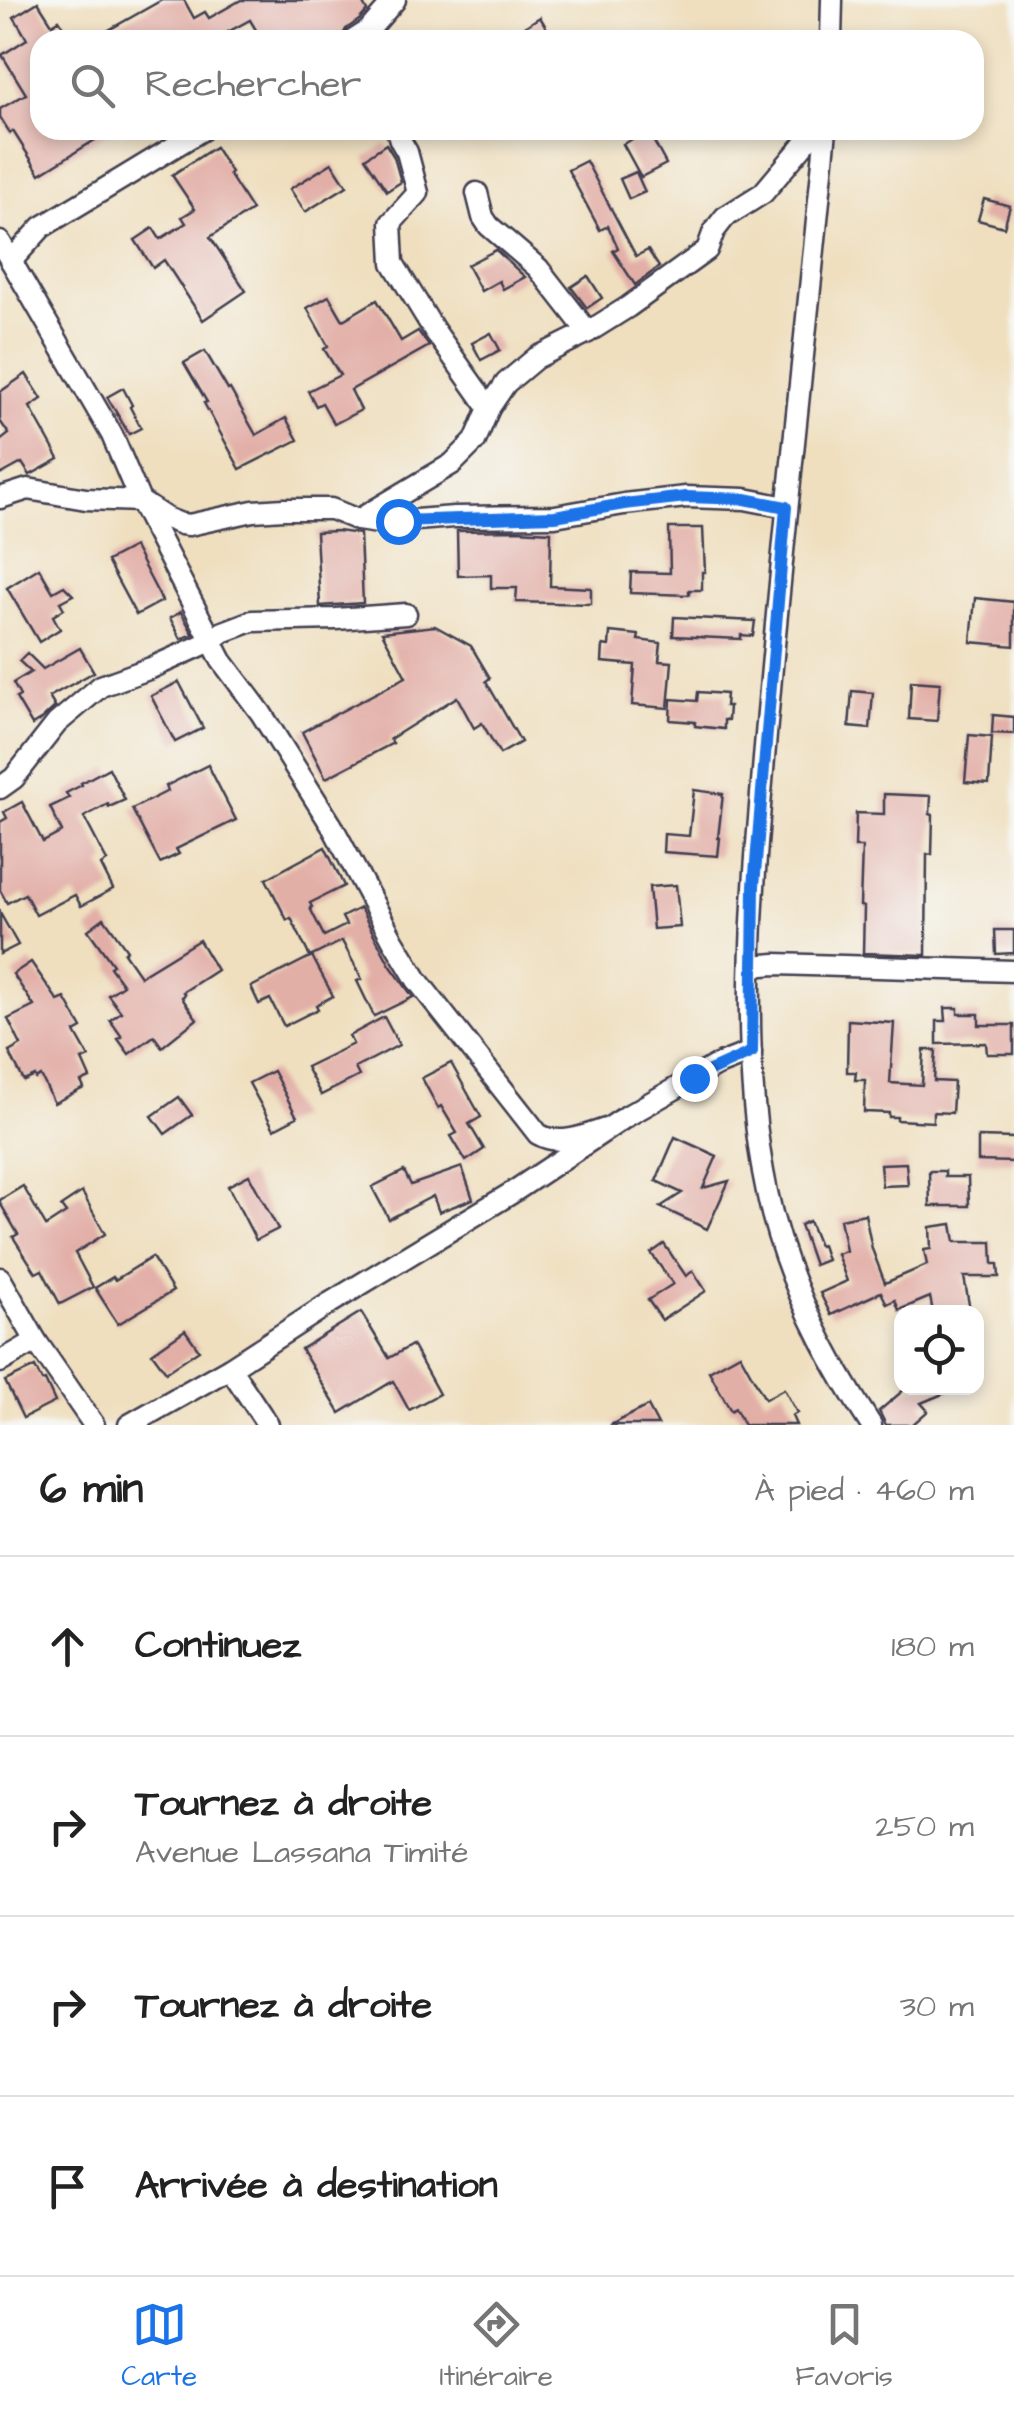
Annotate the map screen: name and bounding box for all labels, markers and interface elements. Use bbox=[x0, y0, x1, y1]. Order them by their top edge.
search box bbox=[30, 30, 984, 140]
icon: search bbox=[65, 58, 120, 113]
text: Rechercher bbox=[145, 59, 361, 111]
route start bbox=[376, 499, 422, 545]
route end bbox=[672, 1056, 718, 1102]
map controls bbox=[894, 1305, 984, 1395]
button: locate bbox=[894, 1305, 984, 1395]
text: 6 min bbox=[40, 1461, 143, 1519]
text: À pied · 460 m bbox=[754, 1468, 974, 1513]
icon: ahead bbox=[40, 1619, 95, 1674]
text: Continuez bbox=[135, 1620, 301, 1672]
text: 180 m bbox=[891, 1624, 974, 1669]
text: Tournez à droite bbox=[135, 1778, 432, 1830]
icon: right bbox=[40, 1799, 95, 1854]
text: 250 m bbox=[875, 1804, 974, 1849]
text: Avenue Lassana Timité bbox=[135, 1830, 469, 1875]
icon: right bbox=[40, 1979, 95, 2034]
text: Tournez à droite bbox=[135, 1980, 432, 2032]
text: 30 m bbox=[900, 1984, 974, 2029]
icon: arrive bbox=[40, 2159, 95, 2214]
text: Arrivée à destination bbox=[135, 2160, 498, 2212]
tab: Carte bbox=[121, 2297, 197, 2396]
tab: Itinéraire bbox=[439, 2297, 553, 2396]
tab: Favoris bbox=[795, 2297, 893, 2396]

